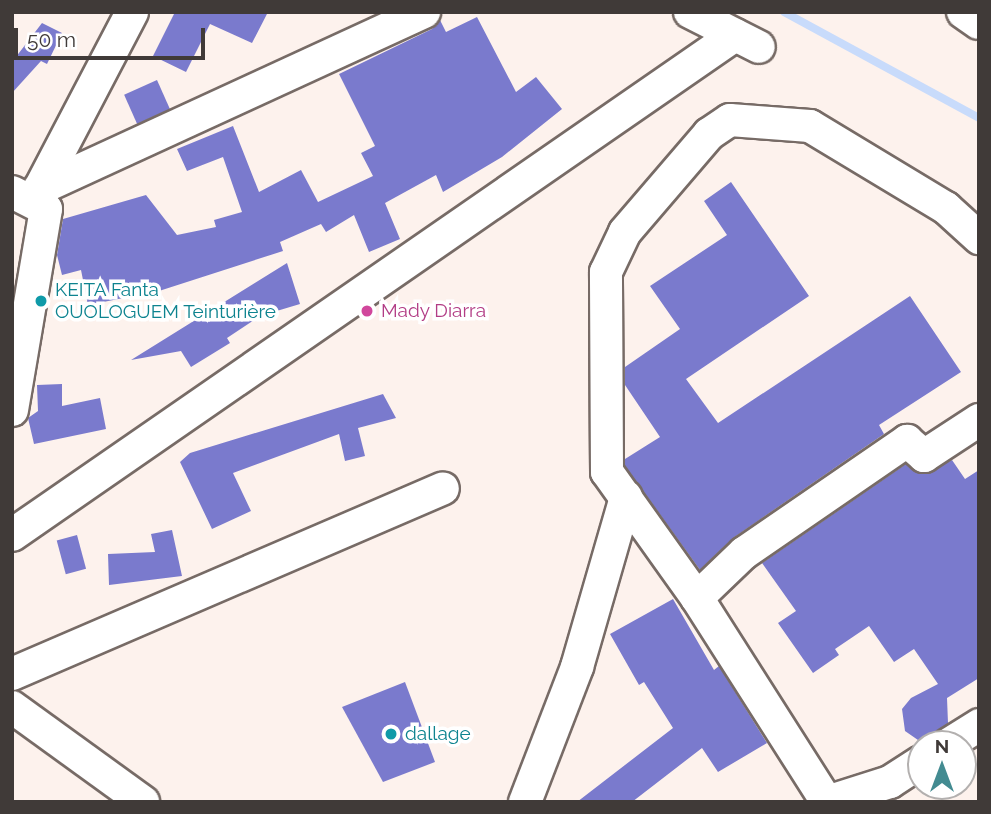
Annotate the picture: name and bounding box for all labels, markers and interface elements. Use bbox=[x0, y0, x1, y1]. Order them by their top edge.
scale bar bbox=[18, 14, 208, 58]
text: 50 m bbox=[27, 27, 76, 52]
place label: KEITA Fanta OUOLOGUEM Teinturière bbox=[55, 279, 277, 323]
marker: KEITA Fanta OUOLOGUEM Teinturière bbox=[33, 293, 49, 309]
place label: Mady Diarra bbox=[381, 300, 487, 322]
marker: Mady Diarra bbox=[359, 303, 375, 319]
place label: dallage bbox=[405, 723, 471, 745]
marker: dallage bbox=[383, 726, 399, 742]
north arrow bbox=[907, 730, 977, 800]
text: N bbox=[935, 735, 949, 757]

